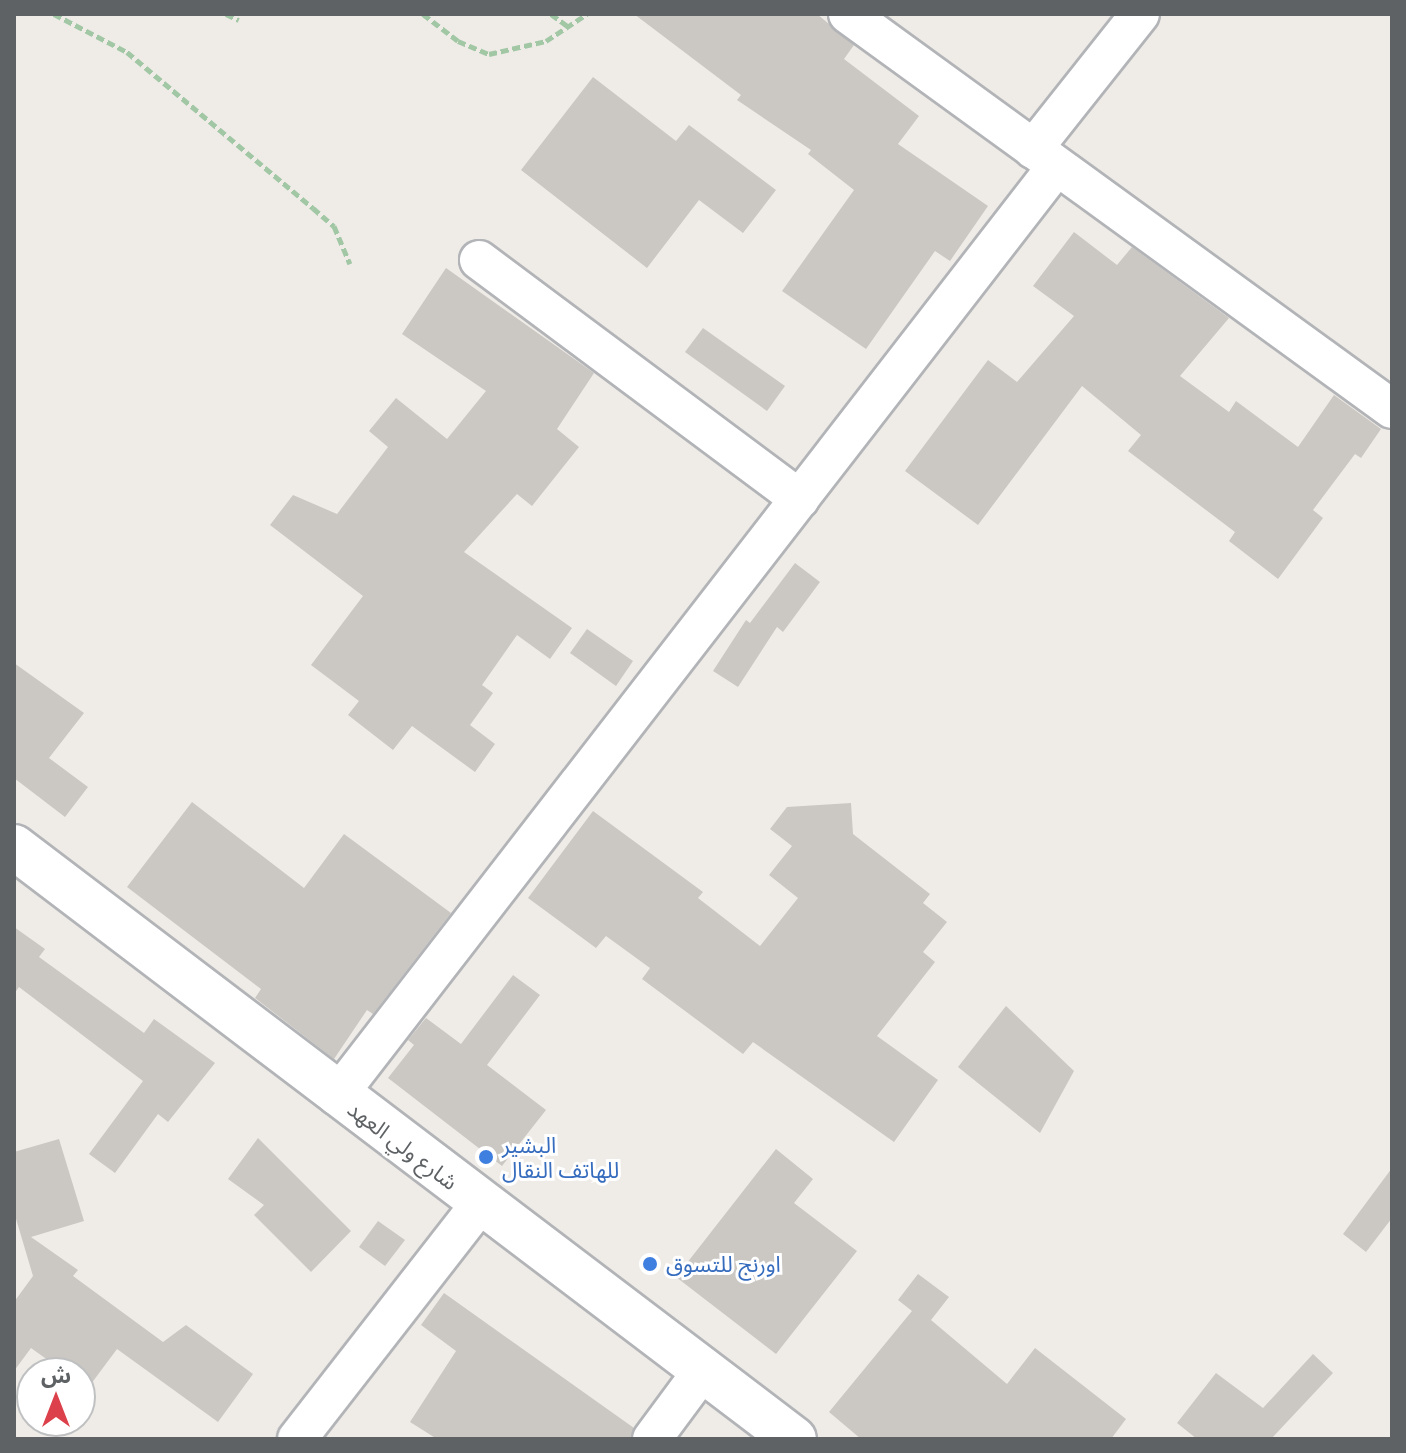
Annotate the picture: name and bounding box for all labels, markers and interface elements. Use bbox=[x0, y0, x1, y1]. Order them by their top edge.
street label: شارع ولي العهد bbox=[343, 1095, 463, 1195]
place label: البشير للهاتف النقال bbox=[502, 1131, 619, 1182]
marker: البشير للهاتف النقال bbox=[477, 1148, 495, 1166]
place label: اورنج للتسوق bbox=[666, 1251, 781, 1277]
marker: اورنج للتسوق bbox=[641, 1255, 659, 1273]
north arrow bbox=[16, 1357, 96, 1437]
text: ش bbox=[41, 1361, 71, 1388]

